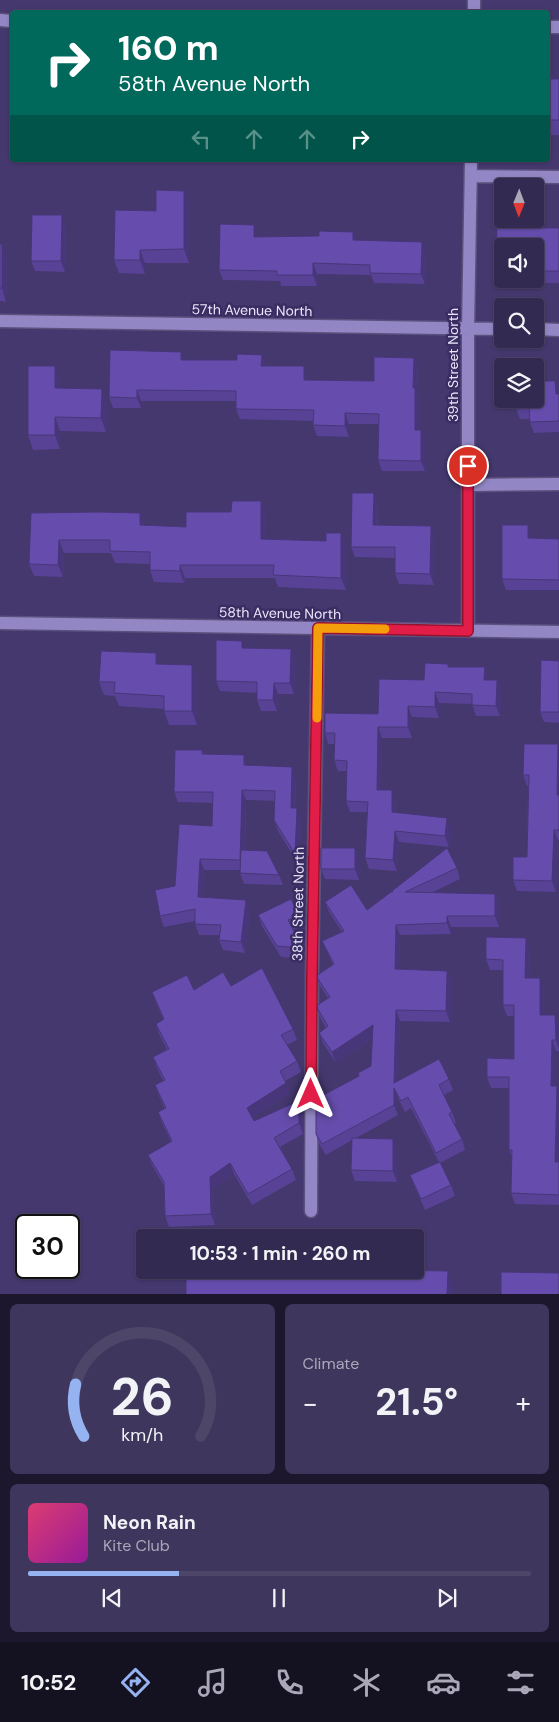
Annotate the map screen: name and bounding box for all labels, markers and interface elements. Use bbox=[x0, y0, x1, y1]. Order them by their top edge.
text: 160 m bbox=[118, 25, 219, 71]
icon: right bbox=[35, 30, 100, 95]
text: 58th Avenue North bbox=[118, 69, 310, 98]
icon: left bbox=[187, 125, 215, 153]
icon: ahead bbox=[240, 125, 268, 153]
icon: ahead bbox=[293, 125, 321, 153]
icon: right bbox=[346, 125, 374, 153]
north arrow bbox=[494, 178, 544, 228]
map controls bbox=[494, 178, 544, 408]
button: sound bbox=[494, 238, 544, 288]
button: search bbox=[494, 298, 544, 348]
street label: 57th Avenue North bbox=[191, 300, 313, 320]
street label: 39th Street North bbox=[444, 308, 462, 422]
button: layers bbox=[494, 358, 544, 408]
pin bbox=[447, 445, 489, 487]
icon: arrive bbox=[454, 452, 482, 480]
street label: 58th Avenue North bbox=[219, 603, 341, 623]
street label: 38th Street North bbox=[288, 847, 308, 961]
position arrow bbox=[284, 1067, 336, 1119]
speed limit sign: 30 bbox=[15, 1214, 80, 1279]
text: 10:53 · 1 min · 260 m bbox=[190, 1241, 370, 1266]
text: Climate bbox=[303, 1353, 359, 1374]
text: 26 bbox=[111, 1363, 174, 1431]
text: 21.5° bbox=[375, 1377, 458, 1427]
text: − bbox=[303, 1385, 318, 1422]
text: + bbox=[516, 1385, 531, 1422]
text: km/h bbox=[121, 1423, 163, 1447]
text: Neon Rain bbox=[103, 1510, 196, 1535]
text: Kite Club bbox=[103, 1535, 170, 1556]
icon: previous bbox=[98, 1584, 126, 1612]
icon: pause bbox=[265, 1584, 293, 1612]
icon: next bbox=[433, 1584, 461, 1612]
icon: directions bbox=[118, 1665, 153, 1700]
icon: music bbox=[195, 1665, 230, 1700]
icon: phone bbox=[272, 1665, 307, 1700]
icon: climate bbox=[349, 1665, 384, 1700]
icon: car bbox=[426, 1665, 461, 1700]
icon: filters bbox=[503, 1665, 538, 1700]
text: 10:52 bbox=[21, 1668, 76, 1697]

